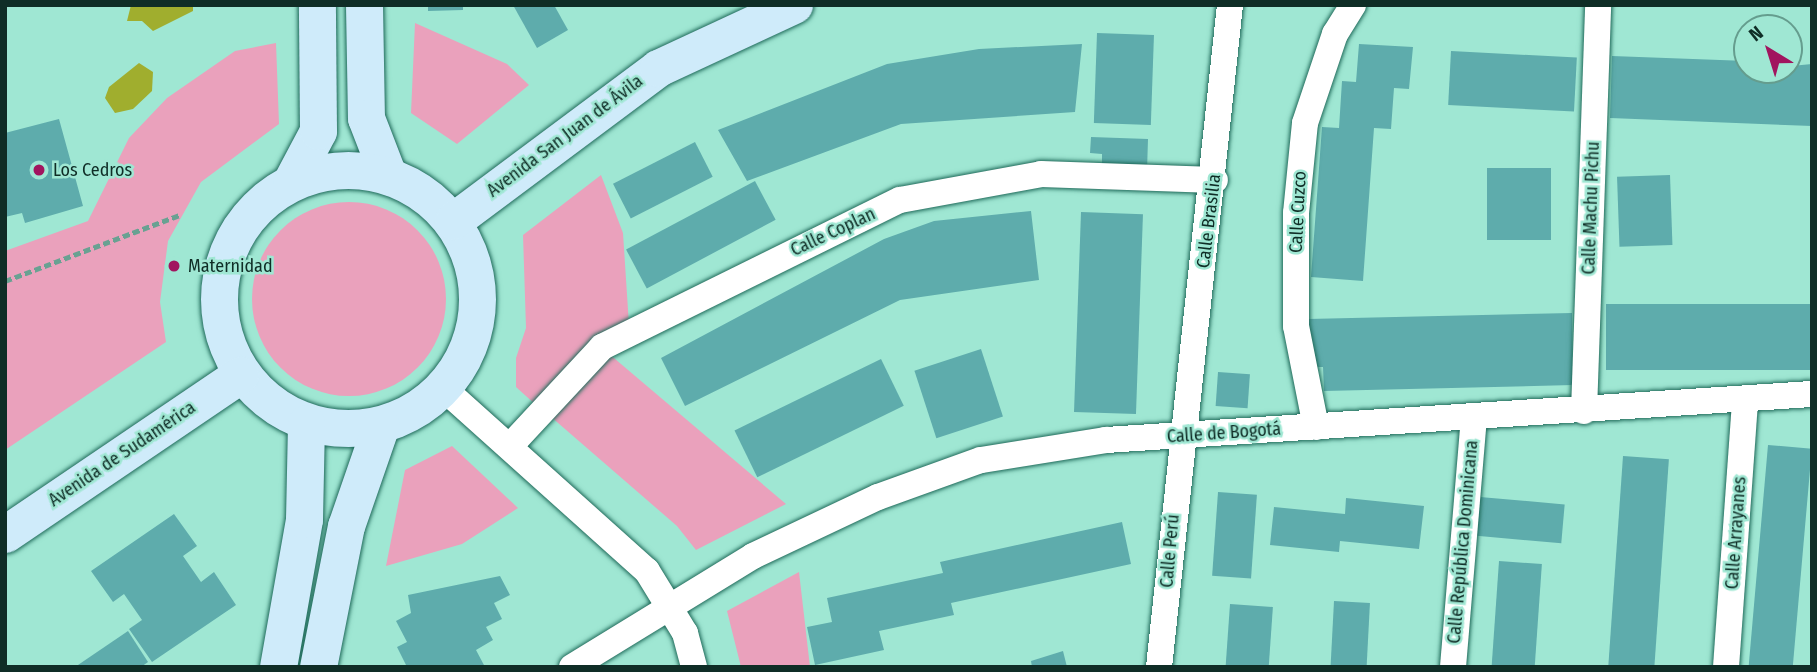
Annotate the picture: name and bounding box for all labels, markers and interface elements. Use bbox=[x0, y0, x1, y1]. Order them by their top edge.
north arrow bbox=[1733, 14, 1803, 84]
text: N bbox=[1744, 21, 1768, 46]
street label: Avenida San Juan de Ávila bbox=[483, 70, 647, 202]
street label: Calle Machu Pichu bbox=[1578, 141, 1604, 275]
place label: Los Cedros bbox=[53, 159, 132, 181]
marker: Los Cedros bbox=[31, 162, 47, 178]
street label: Calle Cuzco bbox=[1285, 170, 1311, 254]
street label: Calle Brasilia bbox=[1193, 173, 1225, 269]
street label: Calle Coplan bbox=[787, 203, 879, 261]
place label: Maternidad bbox=[188, 255, 273, 277]
marker: Maternidad bbox=[166, 258, 182, 274]
street label: Avenida de Sudamérica bbox=[44, 397, 200, 511]
street label: Calle de Bogotá bbox=[1166, 418, 1282, 448]
street label: Calle República Dominicana bbox=[1443, 439, 1483, 645]
street label: Calle Arrayanes bbox=[1721, 476, 1751, 590]
street label: Calle Perú bbox=[1156, 513, 1184, 589]

